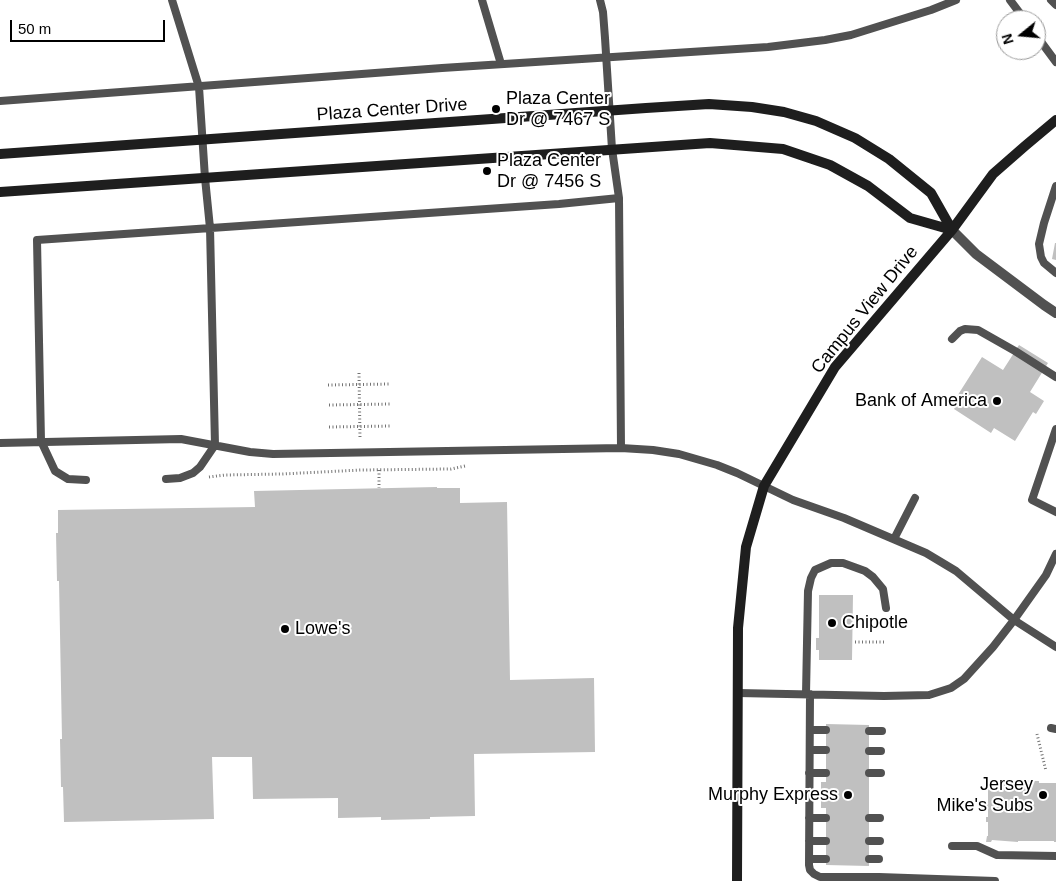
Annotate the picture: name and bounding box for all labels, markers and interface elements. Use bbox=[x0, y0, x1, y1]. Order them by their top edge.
scale bar bbox=[12, 10, 168, 42]
north arrow bbox=[996, 10, 1046, 60]
text: 50 m bbox=[18, 20, 51, 37]
text: N bbox=[998, 32, 1017, 46]
place label: Plaza Center Dr @ 7467 S bbox=[506, 88, 610, 130]
street label: Plaza Center Drive bbox=[316, 94, 468, 126]
marker: Plaza Center Dr @ 7467 S bbox=[490, 103, 502, 115]
place label: Plaza Center Dr @ 7456 S bbox=[497, 150, 601, 192]
marker: Plaza Center Dr @ 7456 S bbox=[481, 165, 493, 177]
street label: Campus View Drive bbox=[807, 242, 923, 378]
place label: Bank of America bbox=[855, 390, 987, 412]
marker: Bank of America bbox=[991, 395, 1003, 407]
place label: Chipotle bbox=[842, 612, 908, 634]
marker: Chipotle bbox=[826, 617, 838, 629]
place label: Lowe's bbox=[295, 618, 350, 640]
marker: Lowe's bbox=[279, 623, 291, 635]
place label: Jersey Mike's Subs bbox=[937, 774, 1033, 816]
place label: Murphy Express bbox=[708, 784, 838, 806]
marker: Murphy Express bbox=[842, 789, 854, 801]
marker: Jersey Mike's Subs bbox=[1037, 789, 1049, 801]

